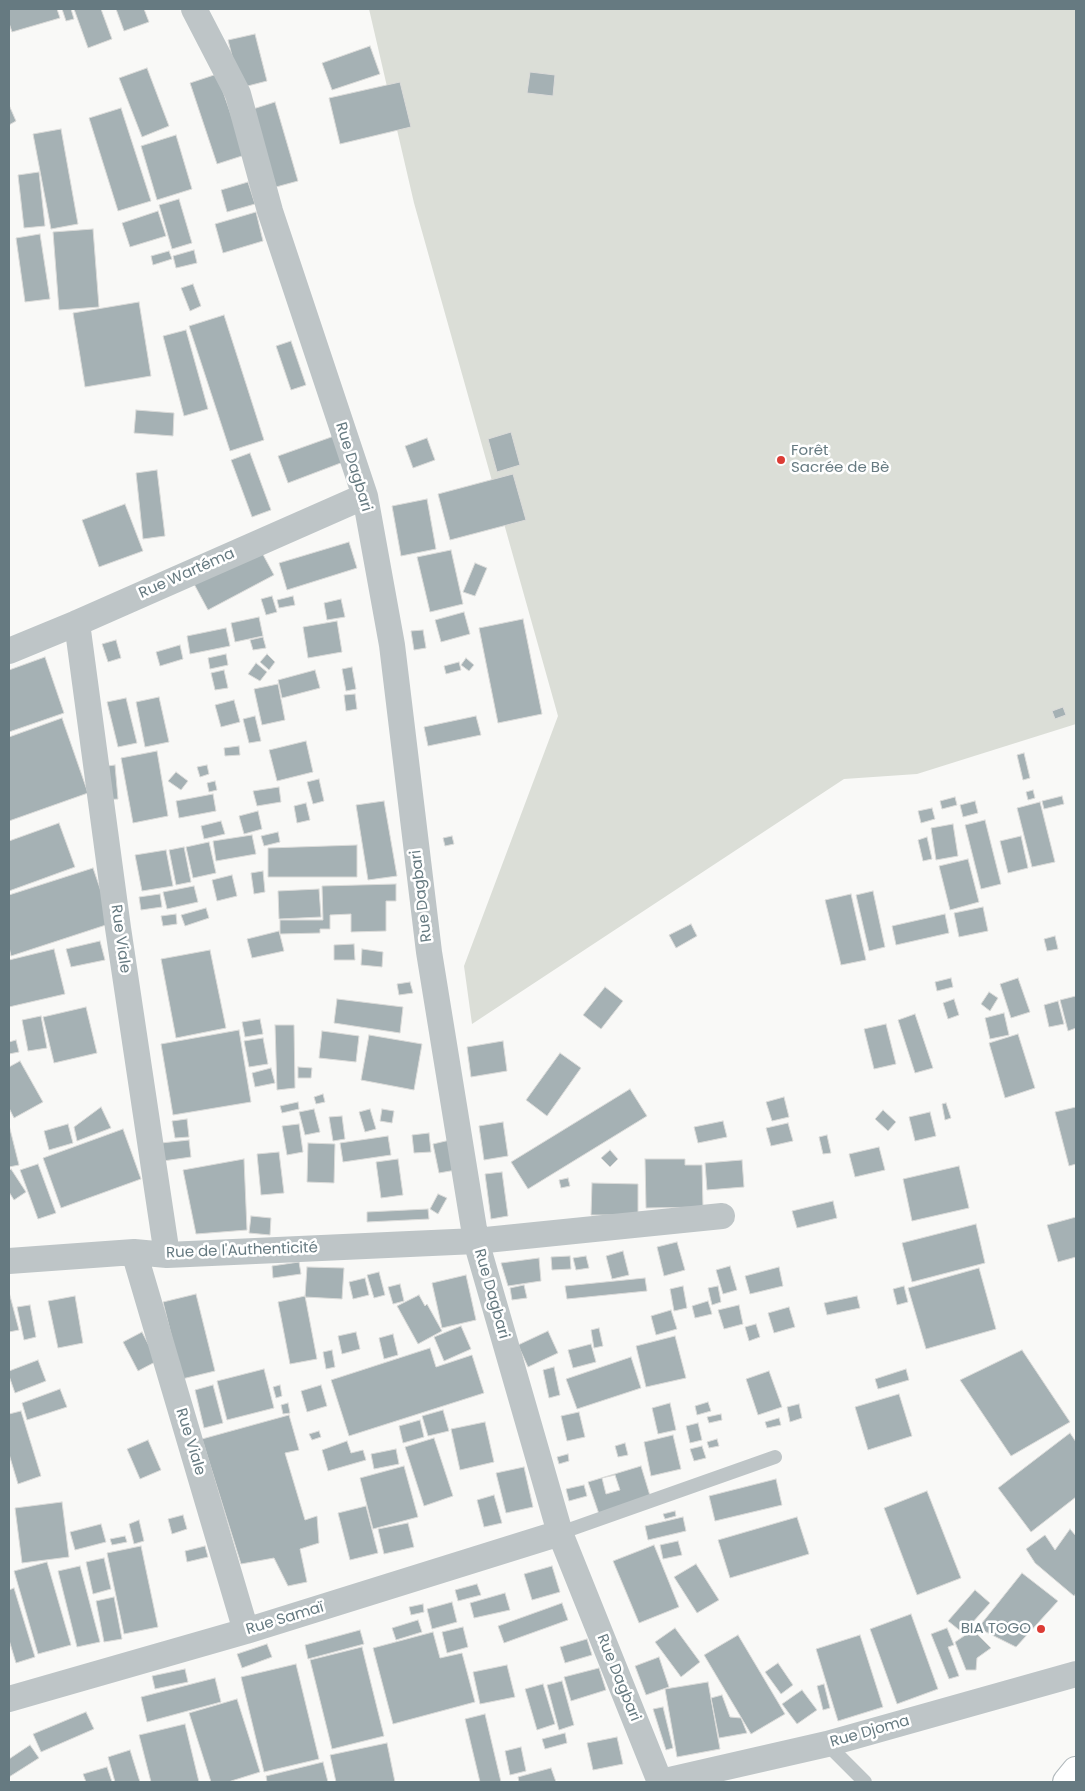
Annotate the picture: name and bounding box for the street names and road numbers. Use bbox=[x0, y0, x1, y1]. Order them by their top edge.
street label: Rue Dagbari bbox=[331, 420, 375, 514]
street label: Rue Wartéma bbox=[136, 545, 238, 603]
street label: Rue Dagbari bbox=[407, 849, 437, 943]
street label: Rue Viale bbox=[106, 904, 134, 974]
street label: Rue de l'Authenticité bbox=[166, 1239, 318, 1263]
street label: Rue Dagbari bbox=[470, 1247, 512, 1341]
street label: Rue Viale bbox=[171, 1406, 209, 1478]
street label: Rue Samaï bbox=[244, 1599, 326, 1639]
street label: Rue Dagbari bbox=[592, 1632, 644, 1724]
street label: Rue Djoma bbox=[828, 1712, 912, 1752]

